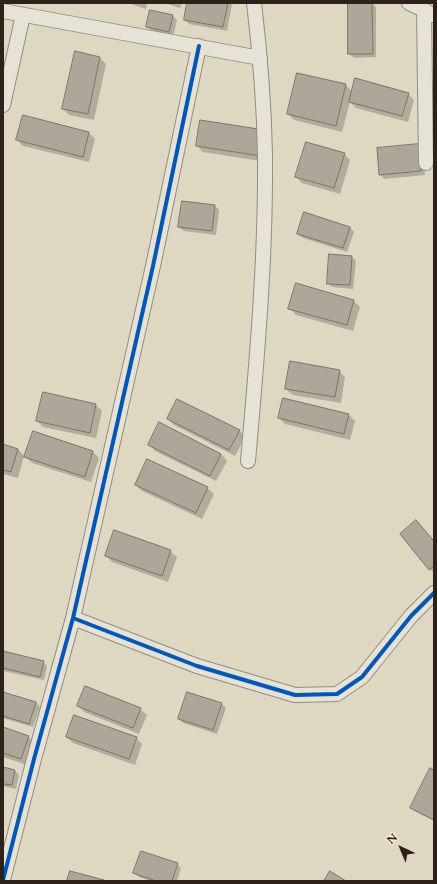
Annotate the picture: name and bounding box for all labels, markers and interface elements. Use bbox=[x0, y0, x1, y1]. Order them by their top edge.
north arrow bbox=[381, 828, 421, 868]
text: N bbox=[384, 830, 401, 848]

